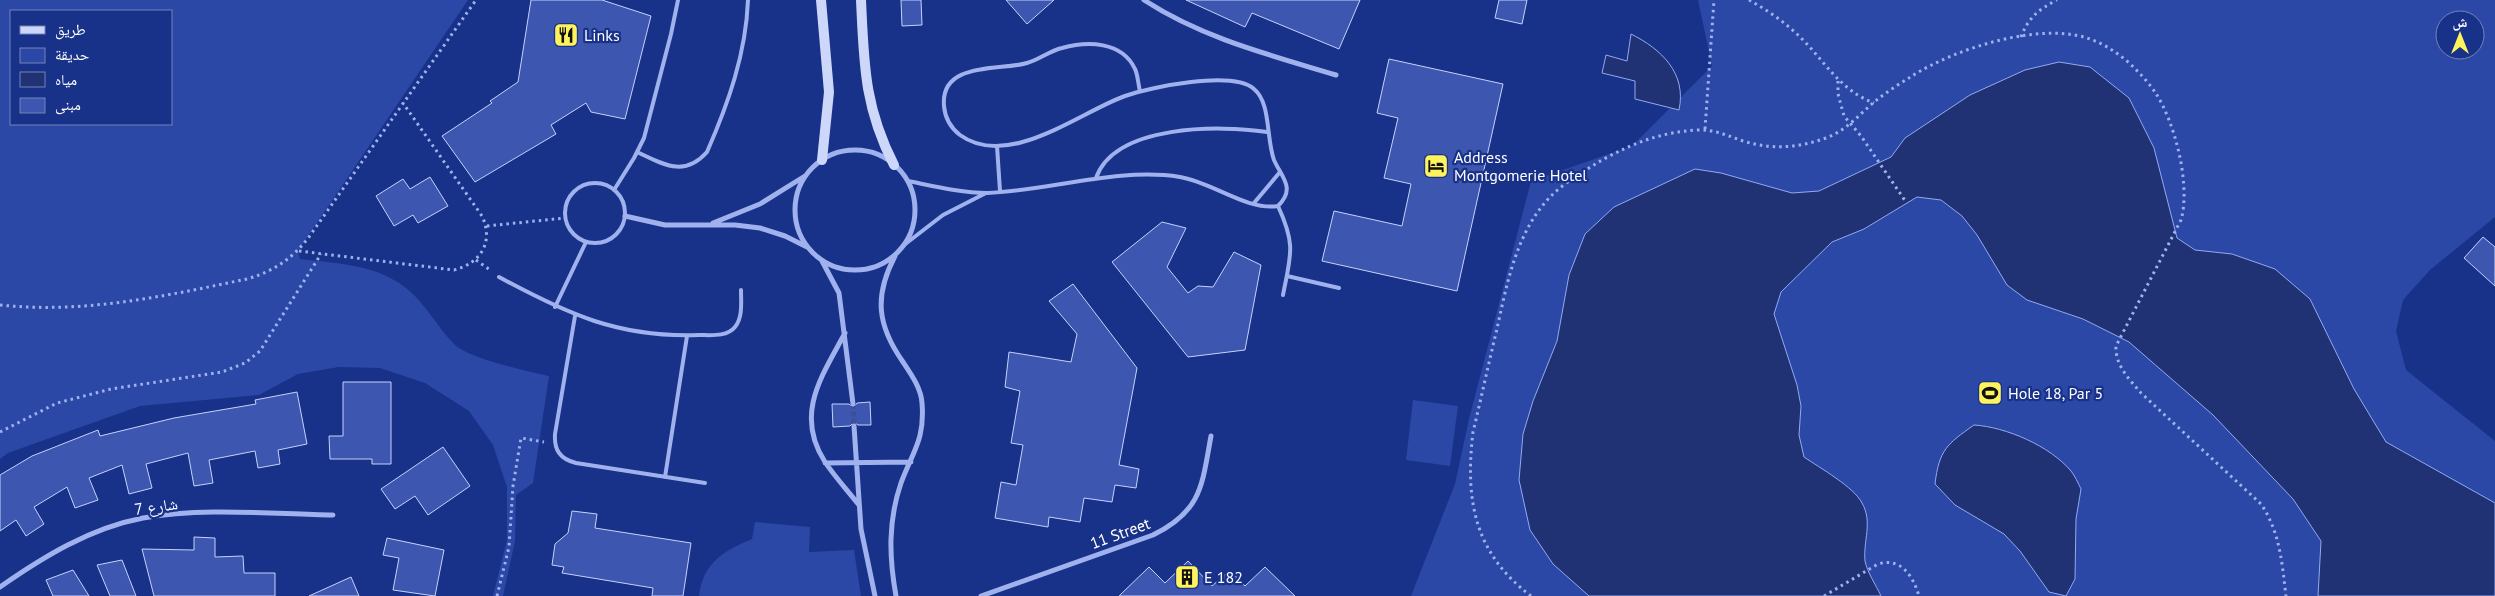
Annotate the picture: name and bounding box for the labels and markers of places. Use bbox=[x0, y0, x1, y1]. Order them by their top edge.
restaurant icon: Links bbox=[553, 22, 579, 48]
place label: Links bbox=[584, 25, 620, 45]
place label: Address Montgomerie Hotel bbox=[1454, 147, 1587, 185]
hotel icon: Address Montgomerie Hotel bbox=[1423, 153, 1449, 179]
sports icon: Hole 18, Par 5 bbox=[1977, 380, 2003, 406]
place label: Hole 18, Par 5 bbox=[2008, 383, 2103, 403]
building icon: E 182 bbox=[1174, 564, 1200, 590]
place label: E 182 bbox=[1204, 567, 1243, 587]

